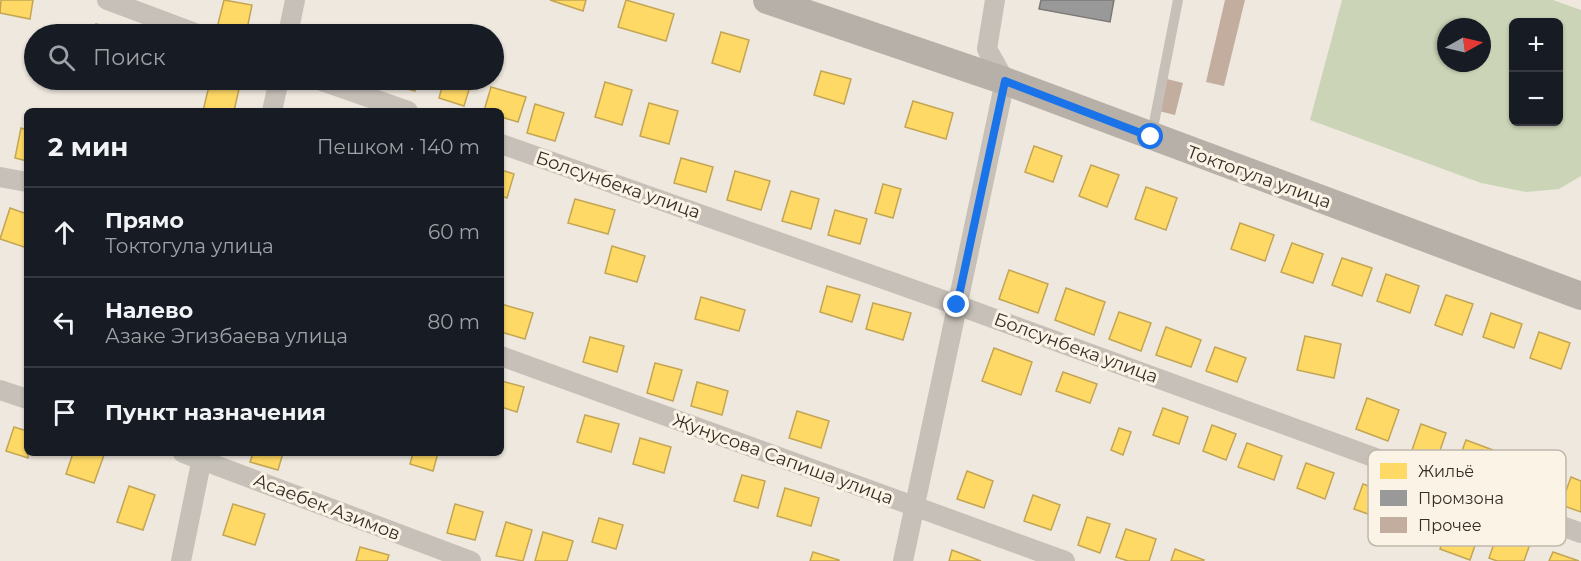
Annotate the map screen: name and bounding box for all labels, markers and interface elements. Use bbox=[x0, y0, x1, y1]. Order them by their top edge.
north arrow bbox=[1437, 18, 1491, 72]
map controls bbox=[1509, 18, 1563, 126]
button: + bbox=[1509, 18, 1563, 72]
search box bbox=[24, 24, 504, 90]
icon: search bbox=[45, 41, 78, 74]
text: Поиск bbox=[93, 44, 165, 71]
button: − bbox=[1509, 72, 1563, 126]
route start bbox=[1137, 123, 1163, 149]
text: 2 мин bbox=[48, 131, 128, 163]
text: Пешком · 140 m bbox=[317, 135, 480, 159]
street label: Токтогула улица bbox=[1184, 141, 1334, 213]
street label: Болсунбека улица bbox=[533, 146, 703, 224]
text: Прямо bbox=[105, 207, 184, 234]
icon: ahead bbox=[48, 216, 81, 249]
text: 60 m bbox=[428, 220, 480, 244]
text: Токтогула улица bbox=[105, 234, 274, 258]
route end bbox=[943, 291, 969, 317]
text: Налево bbox=[105, 297, 193, 324]
icon: left bbox=[48, 306, 81, 339]
street label: Болсунбека улица bbox=[991, 308, 1161, 388]
text: 80 m bbox=[428, 310, 480, 334]
text: Азаке Эгизбаева улица bbox=[105, 324, 348, 348]
icon: arrive bbox=[48, 396, 81, 429]
text: Пункт назначения bbox=[105, 399, 326, 426]
street label: Жунусова Сапиша улица bbox=[670, 409, 896, 509]
legend bbox=[1368, 450, 1566, 546]
text: Жильё bbox=[1418, 462, 1474, 481]
street label: Асаебек Азимов bbox=[251, 469, 403, 545]
text: Промзона bbox=[1418, 489, 1504, 508]
text: Прочее bbox=[1418, 516, 1482, 535]

